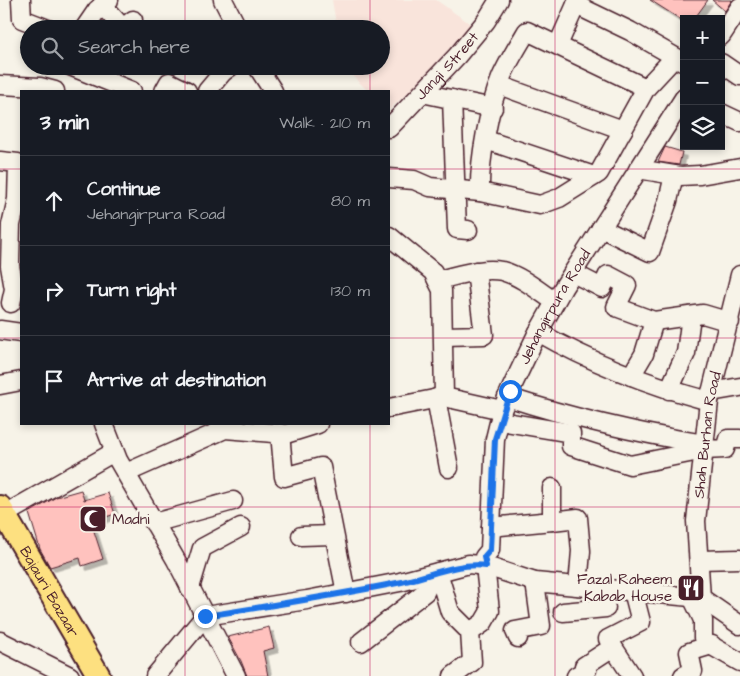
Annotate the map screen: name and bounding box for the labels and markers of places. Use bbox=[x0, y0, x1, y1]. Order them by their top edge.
mosque icon: Madni bbox=[78, 504, 108, 534]
place label: Madni bbox=[112, 509, 150, 530]
place label: Fazal Raheem Kabab House bbox=[577, 569, 672, 607]
restaurant icon: Fazal Raheem Kabab House bbox=[676, 573, 706, 603]

